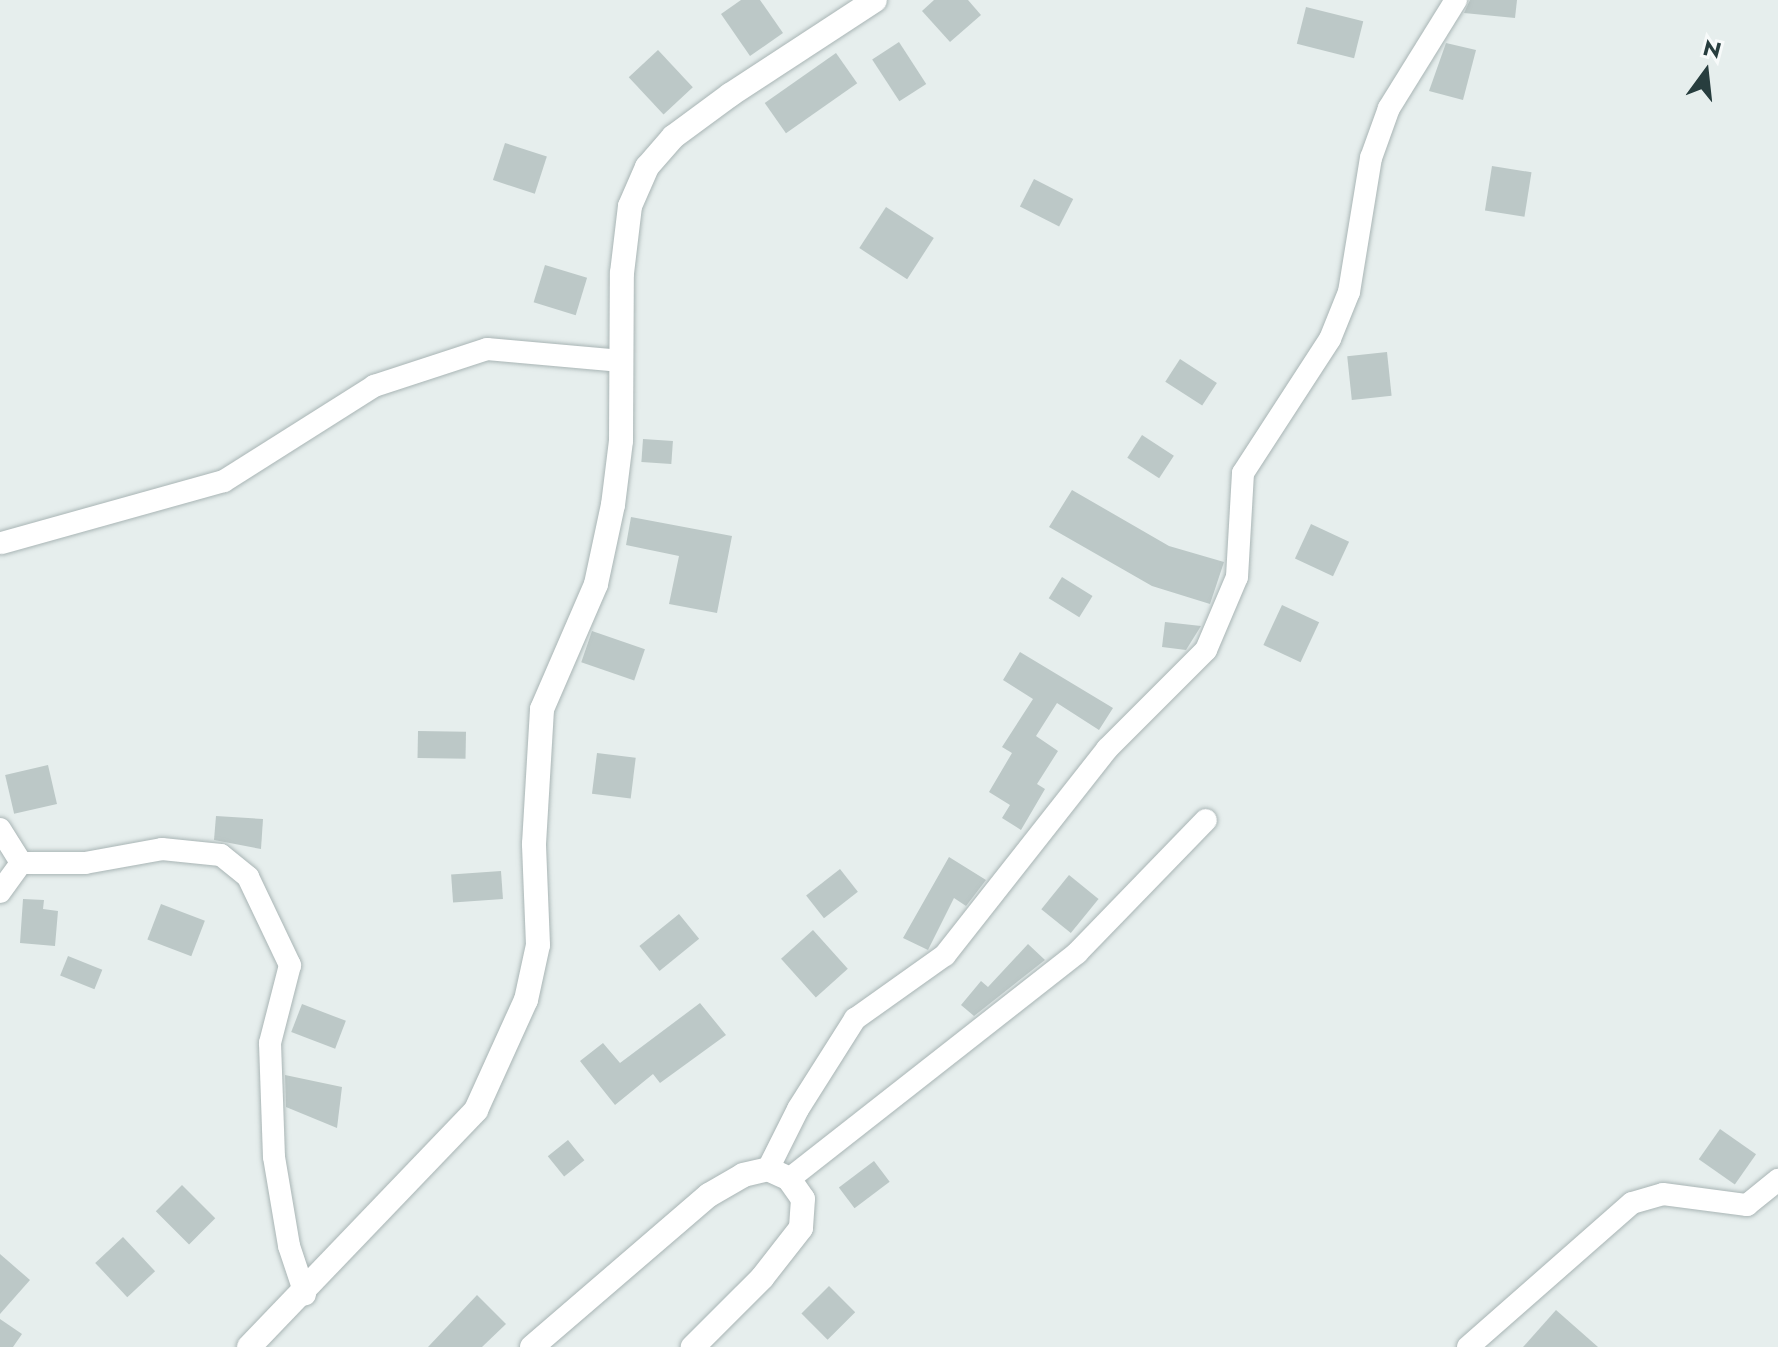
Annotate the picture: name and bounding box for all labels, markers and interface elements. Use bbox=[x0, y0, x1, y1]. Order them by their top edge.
text: N bbox=[1700, 31, 1725, 67]
north arrow bbox=[1666, 32, 1746, 112]

